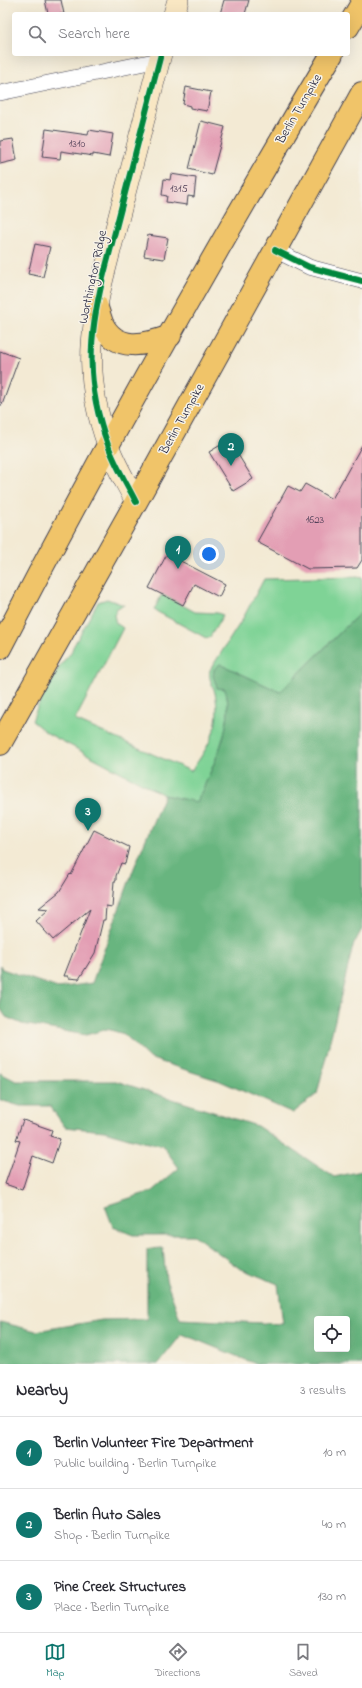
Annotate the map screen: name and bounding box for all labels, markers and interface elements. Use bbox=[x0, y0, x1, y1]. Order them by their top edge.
search box bbox=[12, 12, 350, 56]
icon: search bbox=[26, 23, 48, 45]
text: Search here bbox=[58, 23, 130, 45]
street label: Berlin Turnpike bbox=[271, 70, 327, 148]
house number: 1310 bbox=[69, 136, 85, 152]
house number: 1315 bbox=[170, 181, 188, 197]
street label: Worthington Ridge bbox=[74, 228, 113, 326]
street label: Berlin Turnpike bbox=[154, 380, 209, 459]
pin: 2 bbox=[218, 433, 244, 466]
house number: 1623 bbox=[306, 512, 325, 528]
pin: 1 bbox=[165, 536, 191, 569]
your location bbox=[199, 544, 219, 564]
pin: 3 bbox=[75, 798, 101, 831]
map controls bbox=[314, 1316, 350, 1352]
button: locate bbox=[314, 1316, 350, 1352]
text: Nearby bbox=[16, 1378, 68, 1403]
text: 3 results bbox=[300, 1381, 346, 1400]
text: Berlin Volunteer Fire Department bbox=[54, 1432, 254, 1454]
text: 1 bbox=[27, 1443, 31, 1462]
text: 10 m bbox=[323, 1443, 346, 1462]
text: Public building · Berlin Turnpike bbox=[54, 1454, 216, 1473]
text: Berlin Auto Sales bbox=[54, 1504, 161, 1526]
text: 2 bbox=[26, 1515, 32, 1534]
text: 40 m bbox=[322, 1515, 346, 1534]
text: Shop · Berlin Turnpike bbox=[54, 1526, 170, 1545]
text: Pine Creek Structures bbox=[54, 1576, 186, 1598]
text: 3 bbox=[26, 1587, 32, 1606]
text: 130 m bbox=[318, 1587, 346, 1606]
text: Place · Berlin Turnpike bbox=[54, 1598, 169, 1617]
tab: Map bbox=[44, 1641, 66, 1681]
tab: Directions bbox=[155, 1641, 201, 1681]
tab: Saved bbox=[289, 1641, 318, 1681]

